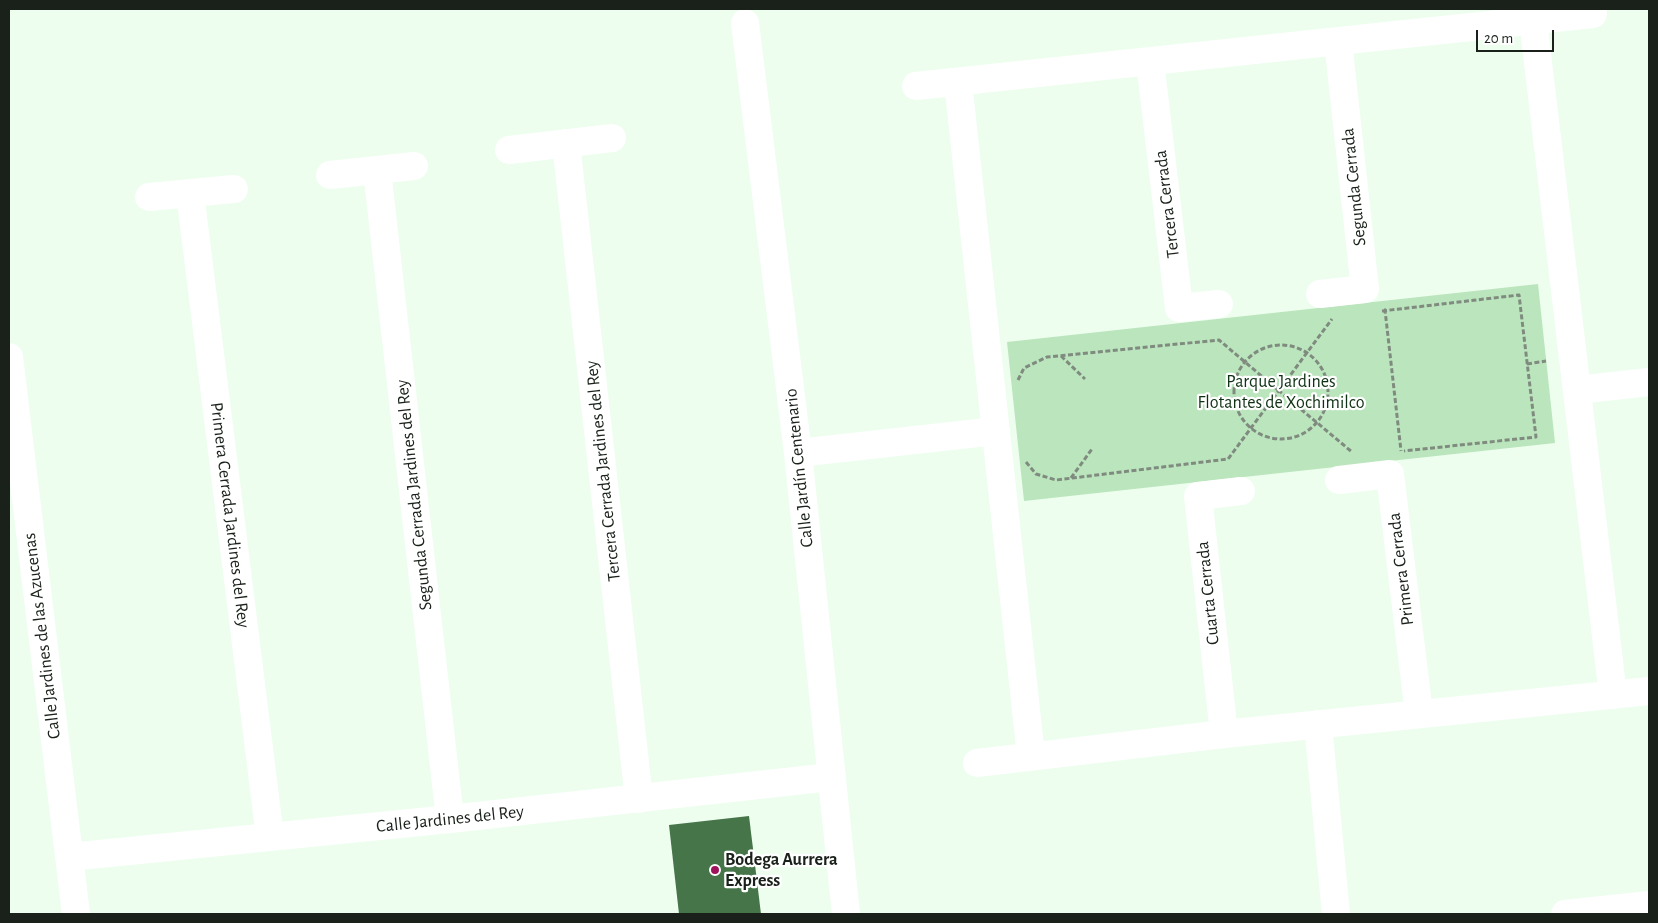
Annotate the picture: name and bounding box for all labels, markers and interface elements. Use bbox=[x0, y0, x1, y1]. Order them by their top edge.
scale bar bbox=[1478, 20, 1556, 52]
text: 20 m bbox=[1484, 31, 1513, 46]
street label: Segunda Cerrada bbox=[1337, 127, 1371, 247]
street label: Tercera Cerrada bbox=[1150, 149, 1184, 259]
street label: Tercera Cerrada Jardines del Rey bbox=[581, 360, 625, 582]
park label: Parque Jardines Flotantes de Xochimilco bbox=[1198, 371, 1364, 414]
street label: Segunda Cerrada Jardines del Rey bbox=[391, 379, 437, 611]
street label: Calle Jardín Centenario bbox=[780, 387, 818, 549]
street label: Primera Cerrada Jardines del Rey bbox=[205, 401, 255, 629]
street label: Primera Cerrada bbox=[1383, 511, 1419, 627]
street label: Calle Jardines de las Azucenas bbox=[19, 532, 65, 740]
street label: Cuarta Cerrada bbox=[1192, 540, 1224, 646]
street label: Calle Jardines del Rey bbox=[375, 801, 525, 837]
place label: Bodega Aurrera Express bbox=[725, 849, 838, 892]
marker: Bodega Aurrera Express bbox=[709, 864, 721, 876]

